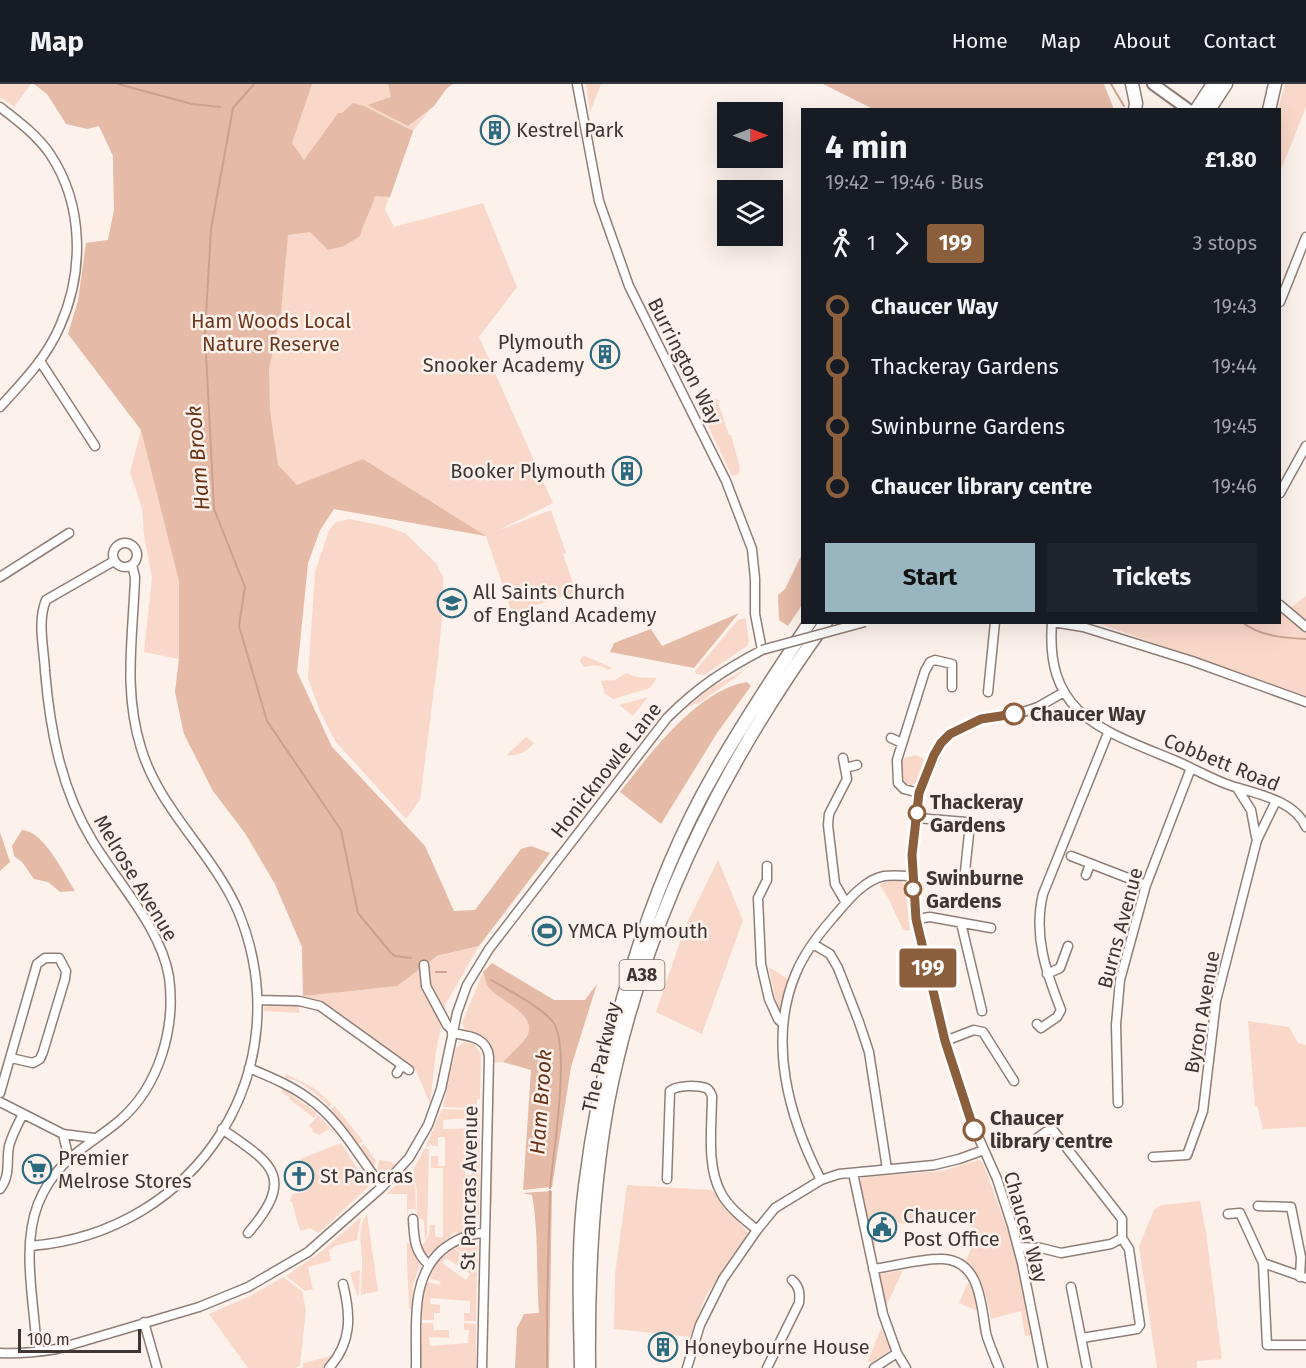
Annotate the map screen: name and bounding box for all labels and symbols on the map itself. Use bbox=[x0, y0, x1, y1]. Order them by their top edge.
north arrow bbox=[717, 102, 783, 168]
building icon: Kestrel Park bbox=[479, 114, 511, 146]
place label: Kestrel Park bbox=[516, 118, 624, 142]
street label: Burrington Way bbox=[643, 294, 727, 428]
park label: Ham Woods Local Nature Reserve bbox=[191, 309, 351, 356]
place label: Plymouth Snooker Academy bbox=[423, 330, 584, 377]
building icon: Plymouth Snooker Academy bbox=[589, 338, 621, 370]
water label: Ham Brook bbox=[180, 405, 216, 511]
building icon: Booker Plymouth bbox=[611, 455, 643, 487]
place label: Booker Plymouth bbox=[450, 459, 606, 483]
place label: All Saints Church of England Academy bbox=[473, 580, 656, 627]
school or university icon: All Saints Church of England Academy bbox=[436, 587, 468, 619]
street label: Honicknowle Lane bbox=[546, 697, 666, 843]
place label: Chaucer Way bbox=[1030, 702, 1146, 726]
marker: Chaucer Way bbox=[1003, 703, 1025, 725]
street label: Cobbett Road bbox=[1160, 728, 1284, 796]
place label: Thackeray Gardens bbox=[930, 790, 1024, 837]
marker: Thackeray Gardens bbox=[908, 804, 926, 822]
street label: Melrose Avenue bbox=[89, 811, 183, 945]
street label: Burns Avenue bbox=[1092, 865, 1148, 991]
place label: Swinburne Gardens bbox=[926, 866, 1024, 913]
marker: Swinburne Gardens bbox=[904, 880, 922, 898]
sports icon: YMCA Plymouth bbox=[531, 915, 563, 947]
place label: YMCA Plymouth bbox=[568, 919, 708, 943]
line badge: 199 bbox=[894, 948, 962, 988]
street label: Byron Avenue bbox=[1179, 949, 1225, 1075]
road number: A38 bbox=[620, 960, 664, 990]
street label: The Parkway bbox=[577, 1000, 625, 1114]
water label: Ham Brook bbox=[524, 1049, 558, 1155]
street label: St Pancras Avenue bbox=[456, 1105, 482, 1271]
place label: Chaucer library centre bbox=[990, 1106, 1113, 1153]
marker: Chaucer library centre bbox=[963, 1119, 985, 1141]
place label: Premier Melrose Stores bbox=[58, 1146, 192, 1193]
supermarket icon: Premier Melrose Stores bbox=[21, 1153, 53, 1185]
church icon: St Pancras bbox=[283, 1160, 315, 1192]
place label: St Pancras bbox=[320, 1164, 413, 1188]
street label: Chaucer Way bbox=[999, 1169, 1053, 1286]
place label: Chaucer Post Office bbox=[903, 1204, 1000, 1251]
public building icon: Chaucer Post Office bbox=[866, 1211, 898, 1243]
scale bar bbox=[18, 1326, 141, 1354]
building icon: Honeybourne House bbox=[647, 1331, 679, 1363]
place label: Honeybourne House bbox=[684, 1335, 870, 1359]

